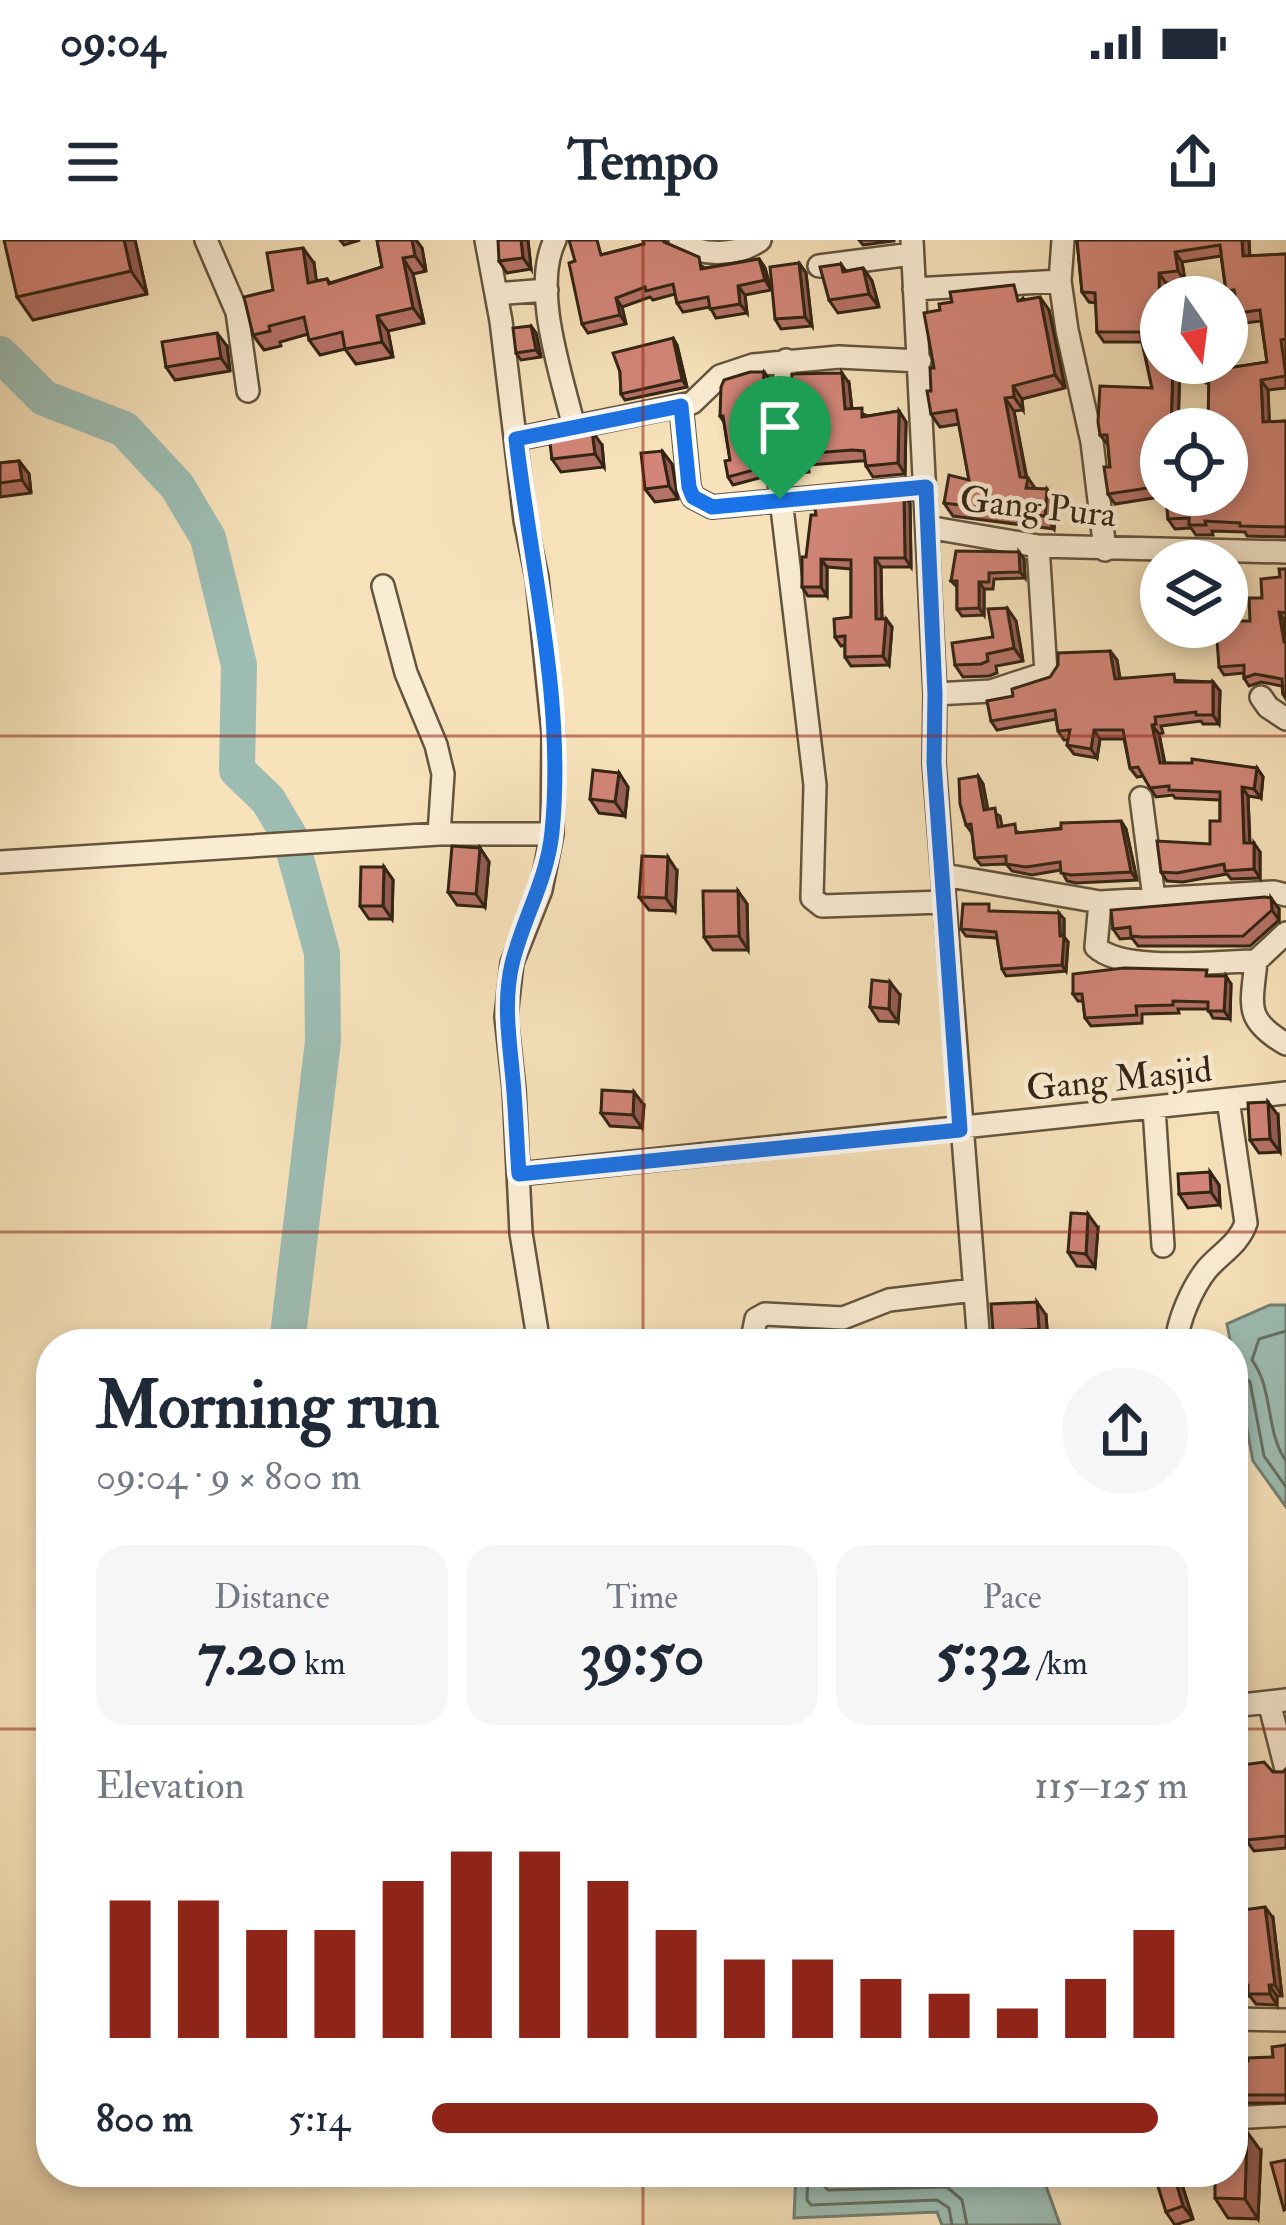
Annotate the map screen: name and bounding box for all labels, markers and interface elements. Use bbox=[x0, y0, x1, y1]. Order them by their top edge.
text: 09:04 bbox=[60, 14, 164, 70]
text: Tempo bbox=[568, 128, 718, 196]
icon: menu bbox=[60, 129, 126, 195]
icon: share bbox=[1160, 129, 1226, 195]
north arrow bbox=[1140, 276, 1248, 384]
map controls bbox=[1140, 276, 1248, 648]
pin bbox=[729, 376, 831, 499]
icon: arrive bbox=[747, 394, 813, 460]
button: locate bbox=[1140, 408, 1248, 516]
street label: Gang Pura bbox=[958, 476, 1120, 538]
button: layers bbox=[1140, 540, 1248, 648]
street label: Gang Masjid bbox=[1024, 1047, 1214, 1111]
text: Morning run bbox=[96, 1365, 440, 1448]
button: share bbox=[1062, 1368, 1188, 1494]
text: 09:04 · 9 × 800 m bbox=[96, 1452, 361, 1501]
text: Distance bbox=[214, 1577, 330, 1618]
text: Time bbox=[606, 1577, 678, 1618]
text: Pace bbox=[982, 1577, 1042, 1618]
text: 7.20 bbox=[198, 1618, 297, 1693]
text: 39:50 bbox=[579, 1618, 705, 1693]
text: 5:32 bbox=[936, 1618, 1031, 1693]
text: km bbox=[297, 1643, 346, 1684]
text: /km bbox=[1031, 1643, 1088, 1684]
text: Elevation bbox=[96, 1761, 245, 1810]
text: 115–125 m bbox=[1034, 1761, 1188, 1810]
text: 800 m bbox=[96, 2094, 193, 2143]
text: 5:14 bbox=[288, 2094, 350, 2143]

